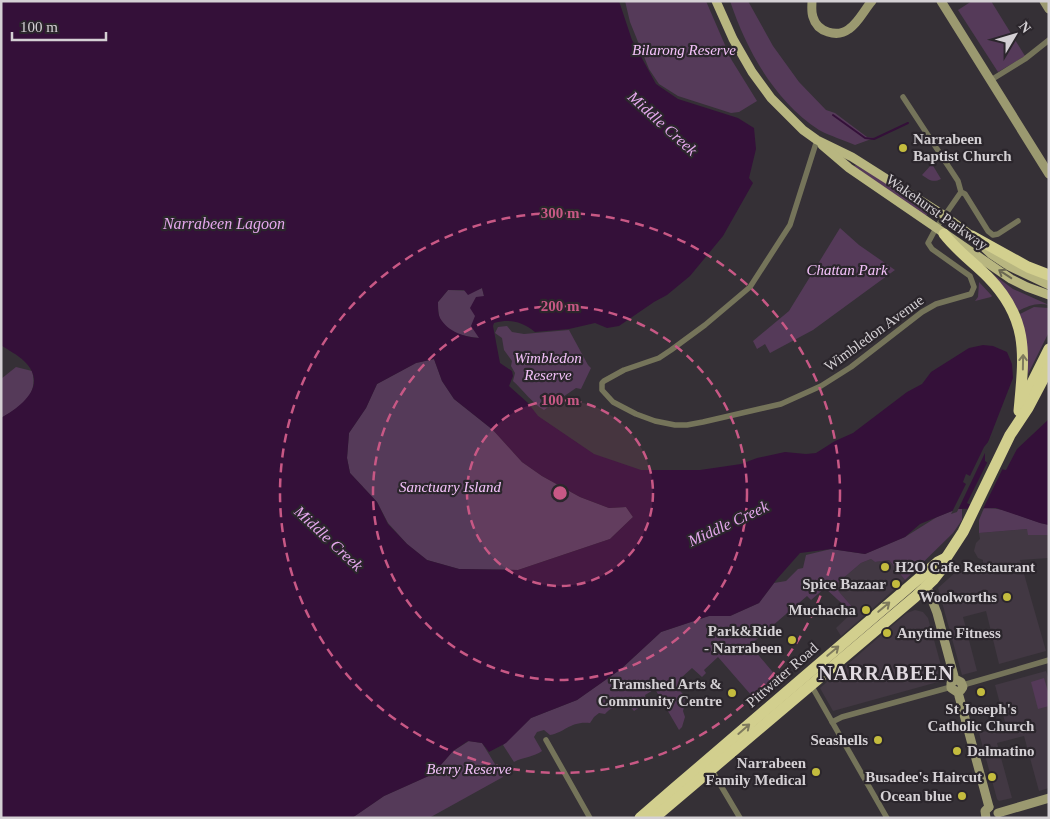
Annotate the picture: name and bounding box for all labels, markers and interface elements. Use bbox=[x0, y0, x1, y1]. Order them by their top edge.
scale bar bbox=[12, 10, 106, 42]
north arrow bbox=[990, 10, 1040, 60]
text: 100 m bbox=[20, 19, 58, 35]
text: N bbox=[1016, 19, 1034, 36]
park label: Bilarong Reserve bbox=[632, 42, 736, 58]
water label: Middle Creek bbox=[624, 87, 701, 159]
place label: Narrabeen Baptist Church bbox=[913, 131, 1012, 164]
marker: Narrabeen Baptist Church bbox=[897, 142, 909, 154]
street label: Wakehurst Parkway bbox=[883, 171, 991, 253]
text: 300 m bbox=[541, 205, 580, 221]
water label: Narrabeen Lagoon bbox=[162, 215, 285, 233]
park label: Chattan Park bbox=[806, 262, 888, 278]
one-way arrow bbox=[998, 269, 1012, 280]
street label: Wimbledon Avenue bbox=[821, 291, 927, 374]
text: 200 m bbox=[541, 298, 580, 314]
park label: Wimbledon Reserve bbox=[514, 350, 582, 383]
one-way arrow bbox=[1018, 354, 1028, 370]
text: 100 m bbox=[541, 392, 580, 408]
park label: Sanctuary Island bbox=[399, 479, 502, 495]
centre of rings bbox=[551, 484, 569, 502]
water label: Middle Creek bbox=[684, 497, 772, 550]
water label: Middle Creek bbox=[290, 502, 367, 575]
place label: H2O Cafe Restaurant bbox=[895, 559, 1035, 575]
marker: H2O Cafe Restaurant bbox=[879, 561, 891, 573]
place label: Spice Bazaar bbox=[802, 576, 886, 592]
marker: Spice Bazaar bbox=[890, 578, 902, 590]
place label: Woolworths bbox=[919, 589, 997, 605]
marker: Woolworths bbox=[1001, 591, 1013, 603]
place label: Muchacha bbox=[789, 602, 857, 618]
one-way arrow bbox=[878, 602, 891, 613]
marker: Muchacha bbox=[860, 604, 872, 616]
place label: Park&Ride - Narrabeen bbox=[704, 623, 783, 656]
place label: Anytime Fitness bbox=[897, 625, 1001, 641]
marker: Anytime Fitness bbox=[881, 627, 893, 639]
marker: Park&Ride - Narrabeen bbox=[786, 634, 798, 646]
street label: Pittwater Road bbox=[743, 639, 821, 710]
one-way arrow bbox=[826, 645, 839, 657]
district label: NARRABEEN bbox=[818, 662, 954, 684]
place label: Tramshed Arts & Community Centre bbox=[598, 676, 722, 709]
marker: St Joseph's Catholic Church bbox=[975, 686, 987, 698]
marker: Tramshed Arts & Community Centre bbox=[726, 687, 738, 699]
place label: St Joseph's Catholic Church bbox=[928, 701, 1035, 734]
one-way arrow bbox=[737, 724, 750, 735]
place label: Seashells bbox=[810, 732, 868, 748]
marker: Seashells bbox=[872, 734, 884, 746]
place label: Dalmatino bbox=[967, 743, 1035, 759]
marker: Dalmatino bbox=[951, 745, 963, 757]
place label: Narrabeen Family Medical bbox=[706, 755, 807, 788]
park label: Berry Reserve bbox=[426, 761, 512, 777]
marker: Narrabeen Family Medical bbox=[810, 766, 822, 778]
place label: Busadee's Haircut bbox=[865, 769, 982, 785]
marker: Busadee's Haircut bbox=[986, 771, 998, 783]
place label: Ocean blue bbox=[880, 788, 952, 804]
marker: Ocean blue bbox=[956, 790, 968, 802]

